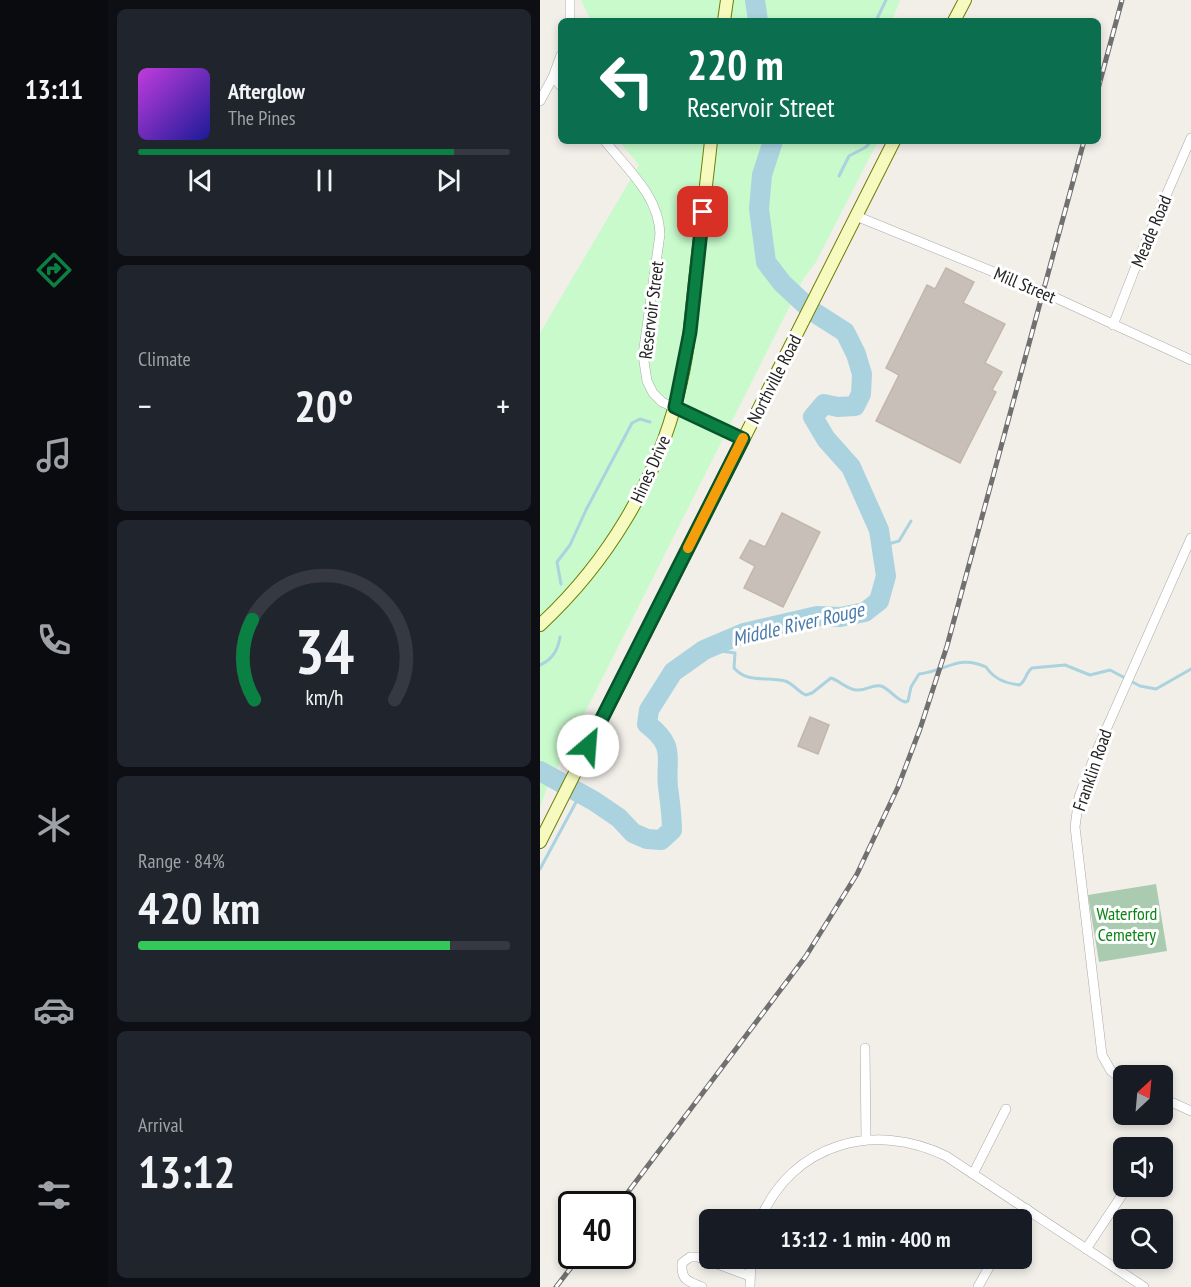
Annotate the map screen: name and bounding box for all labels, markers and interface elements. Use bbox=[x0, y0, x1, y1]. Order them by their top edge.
text: 220 m bbox=[687, 37, 784, 92]
icon: left bbox=[588, 42, 666, 120]
text: 13:11 bbox=[25, 72, 83, 106]
text: Afterglow bbox=[228, 77, 305, 105]
text: Reservoir Street bbox=[687, 90, 835, 124]
text: The Pines bbox=[228, 105, 295, 131]
icon: previous bbox=[184, 164, 217, 197]
icon: pause bbox=[308, 164, 341, 197]
icon: next bbox=[432, 164, 465, 197]
pin bbox=[677, 186, 728, 237]
street label: Meade Road bbox=[1126, 192, 1176, 270]
icon: arrive bbox=[686, 195, 719, 228]
icon: directions bbox=[33, 249, 75, 291]
street label: Reservoir Street bbox=[634, 260, 668, 360]
street label: Mill Street bbox=[991, 262, 1059, 308]
street label: Northville Road bbox=[742, 331, 806, 427]
text: Climate bbox=[138, 346, 191, 372]
text: 20° bbox=[294, 376, 354, 434]
text: − bbox=[138, 384, 152, 427]
text: + bbox=[496, 384, 510, 427]
street label: Hines Drive bbox=[625, 432, 675, 506]
icon: music bbox=[33, 434, 75, 476]
water label: Middle River Rouge bbox=[730, 596, 868, 652]
text: 34 bbox=[294, 611, 354, 692]
icon: phone bbox=[33, 619, 75, 661]
text: km/h bbox=[305, 684, 343, 712]
position arrow bbox=[556, 714, 620, 778]
street label: Franklin Road bbox=[1067, 726, 1117, 814]
icon: climate bbox=[33, 804, 75, 846]
text: Range · 84% bbox=[138, 848, 225, 874]
text: 420 km bbox=[138, 878, 260, 936]
park label: Waterford Cemetery bbox=[1097, 902, 1157, 946]
icon: car bbox=[33, 989, 75, 1031]
north arrow bbox=[1113, 1065, 1173, 1125]
map controls bbox=[1113, 1065, 1173, 1269]
text: Arrival bbox=[138, 1112, 183, 1138]
button: sound bbox=[1113, 1137, 1173, 1197]
text: 13:12 bbox=[138, 1142, 235, 1200]
icon: filters bbox=[33, 1174, 75, 1216]
speed limit sign: 40 bbox=[558, 1191, 636, 1269]
button: search bbox=[1113, 1209, 1173, 1269]
text: 13:12 · 1 min · 400 m bbox=[780, 1225, 951, 1253]

